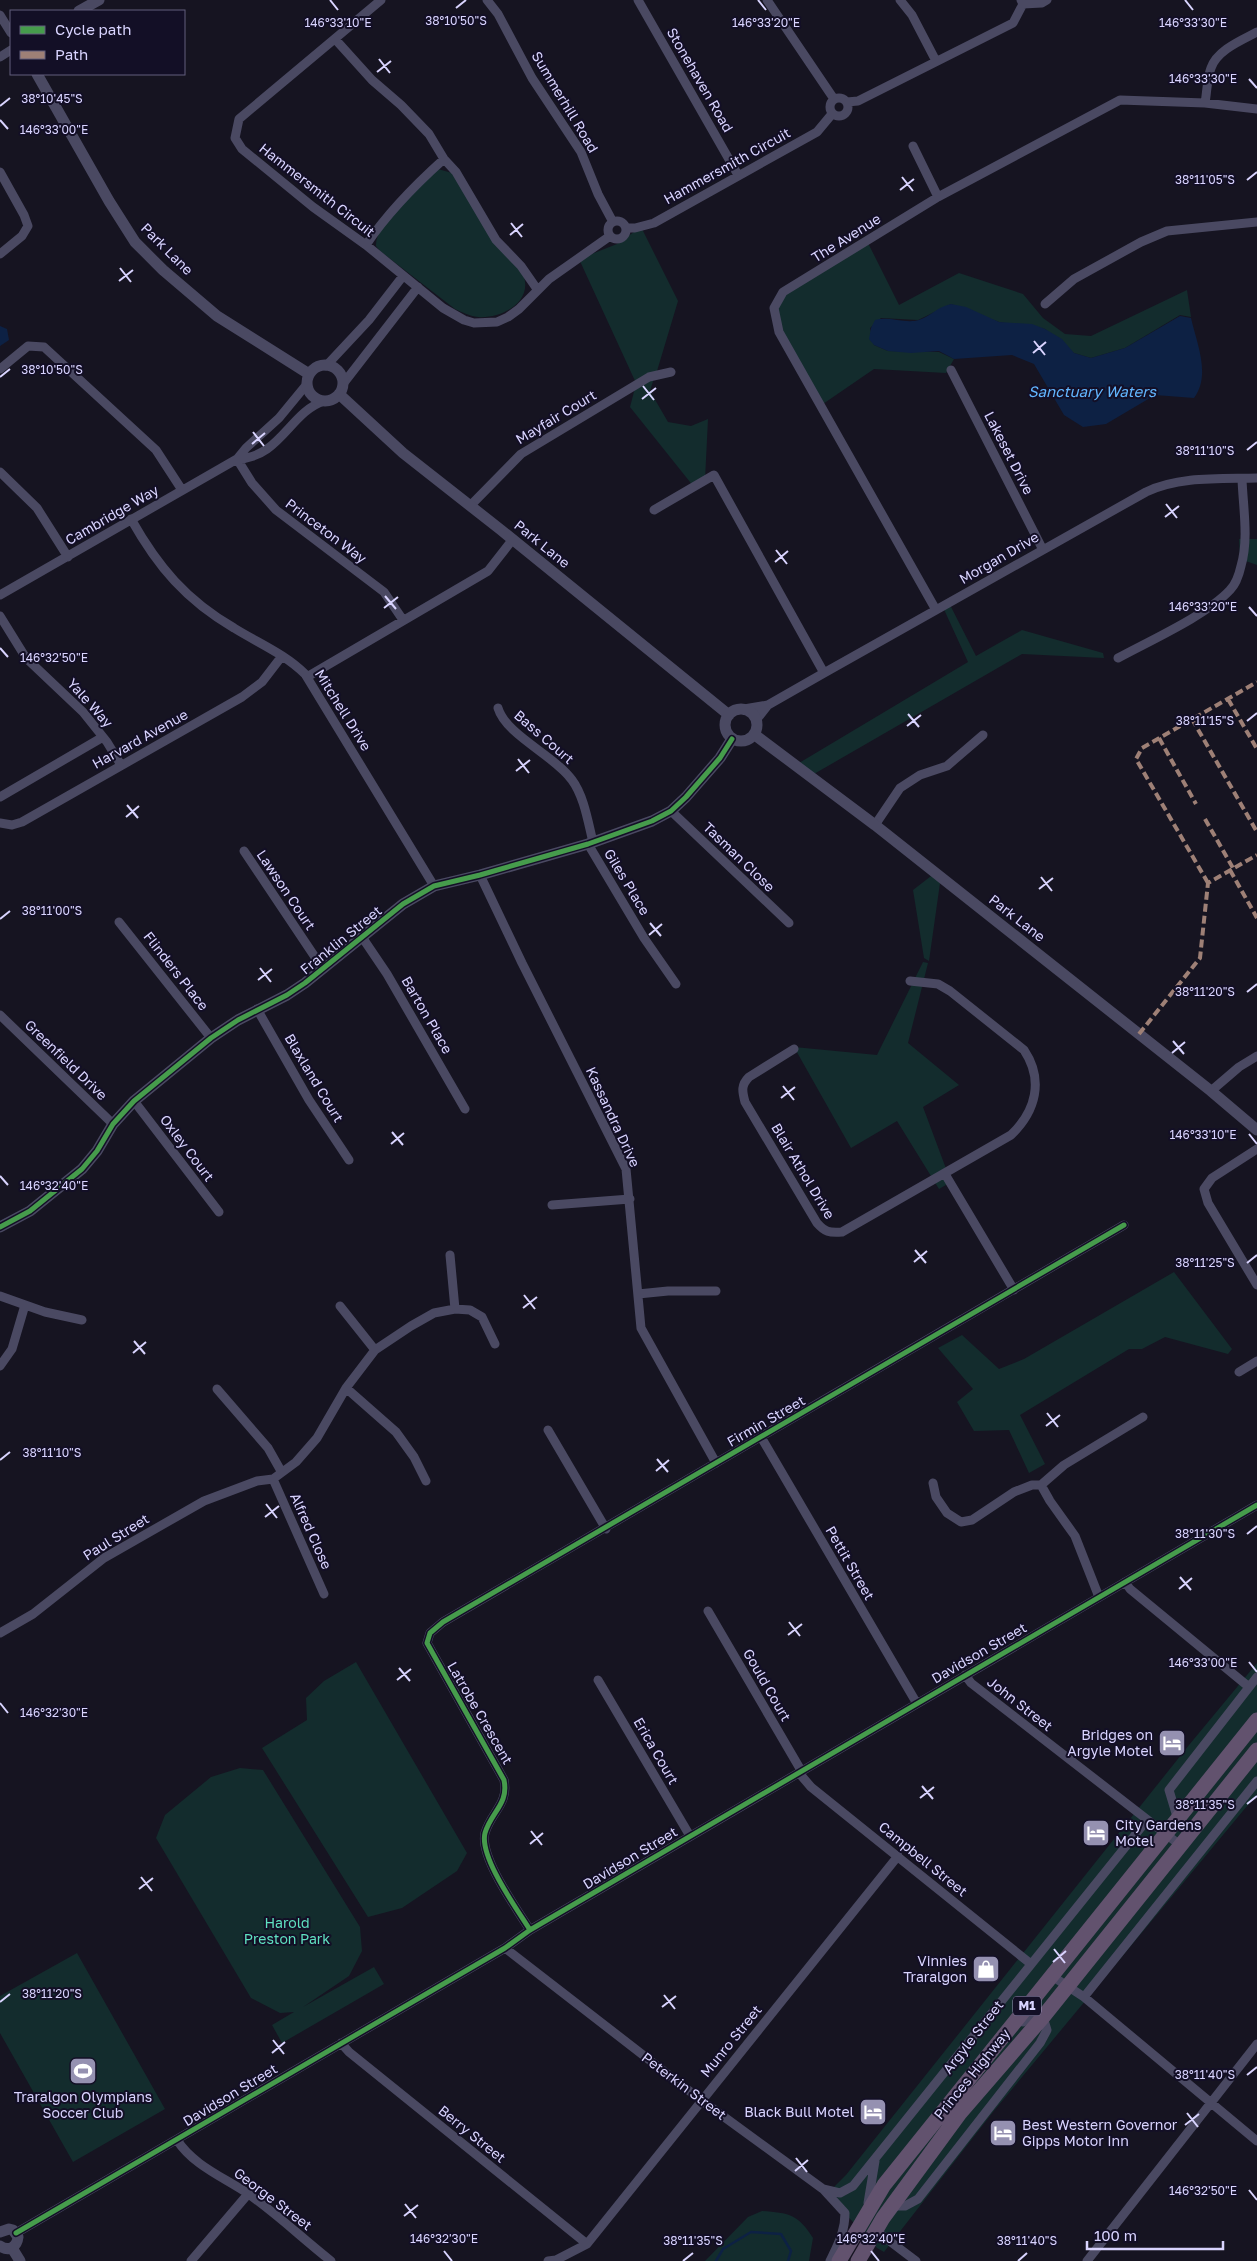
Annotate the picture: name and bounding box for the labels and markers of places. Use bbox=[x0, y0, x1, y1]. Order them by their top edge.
place label: Bridges on Argyle Motel bbox=[1067, 1726, 1153, 1759]
hotel icon: Bridges on Argyle Motel bbox=[1157, 1728, 1187, 1758]
place label: City Gardens Motel bbox=[1115, 1816, 1201, 1849]
hotel icon: City Gardens Motel bbox=[1081, 1818, 1111, 1848]
place label: Vinnies Traralgon bbox=[903, 1952, 967, 1985]
shop icon: Vinnies Traralgon bbox=[971, 1954, 1001, 1984]
sports icon: Traralgon Olympians Soccer Club bbox=[68, 2056, 98, 2086]
place label: Traralgon Olympians Soccer Club bbox=[14, 2088, 152, 2121]
hotel icon: Black Bull Motel bbox=[858, 2097, 888, 2127]
place label: Black Bull Motel bbox=[744, 2103, 854, 2120]
place label: Best Western Governor Gipps Motor Inn bbox=[1022, 2116, 1178, 2149]
hotel icon: Best Western Governor Gipps Motor Inn bbox=[988, 2118, 1018, 2148]

